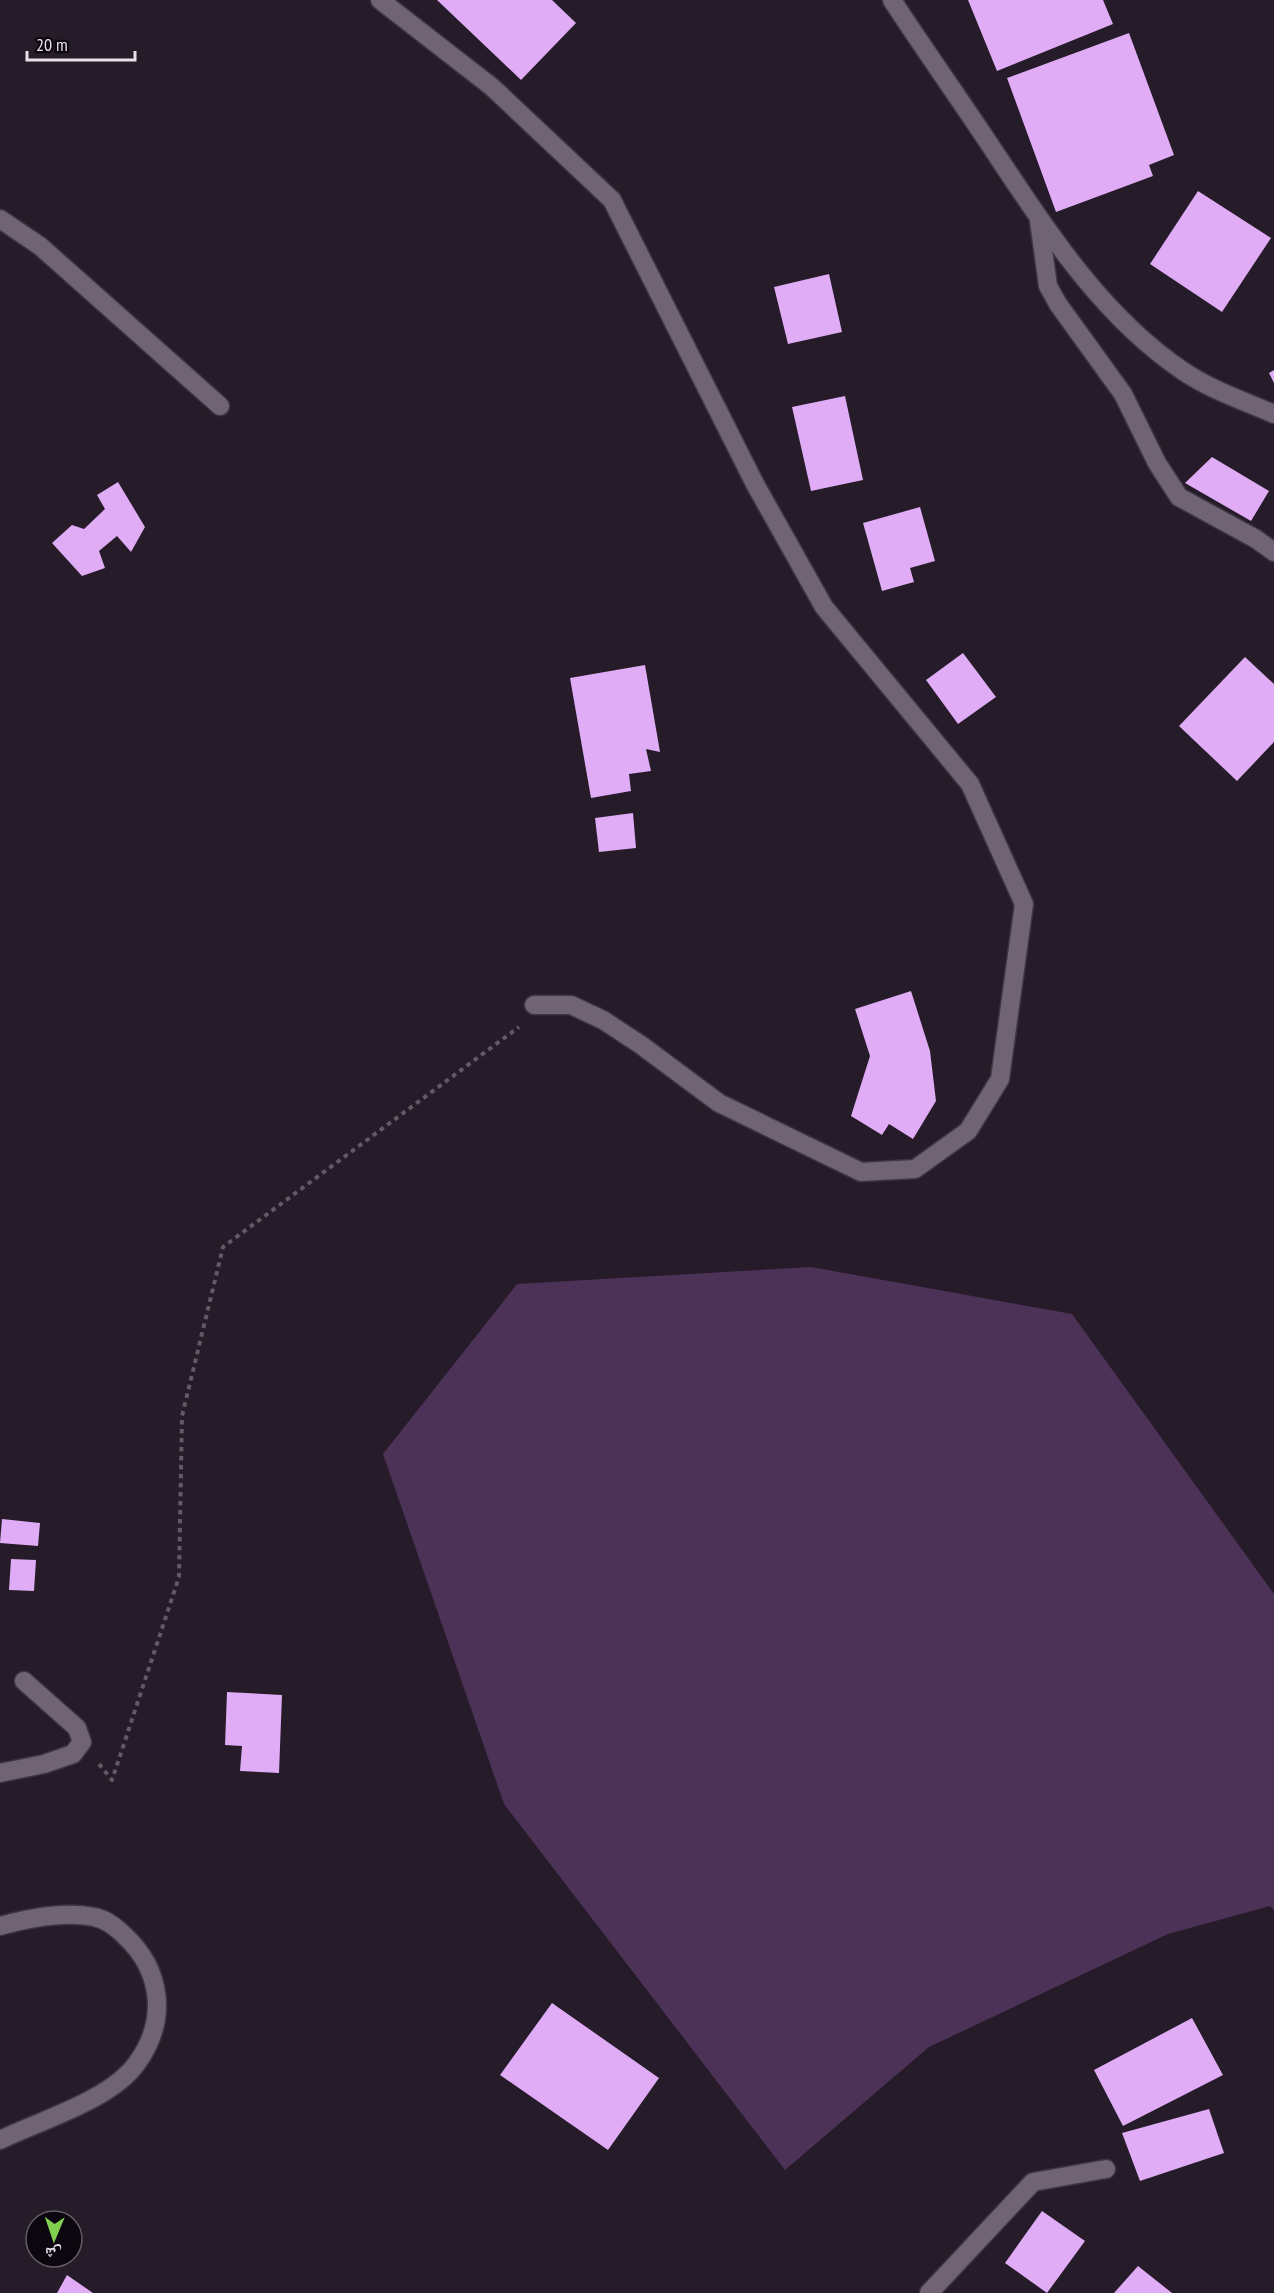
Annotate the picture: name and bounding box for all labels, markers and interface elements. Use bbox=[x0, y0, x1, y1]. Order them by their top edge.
scale bar bbox=[27, 24, 135, 62]
text: 20 m bbox=[36, 33, 68, 56]
north arrow bbox=[24, 2209, 84, 2269]
text: ش bbox=[45, 2244, 62, 2264]

